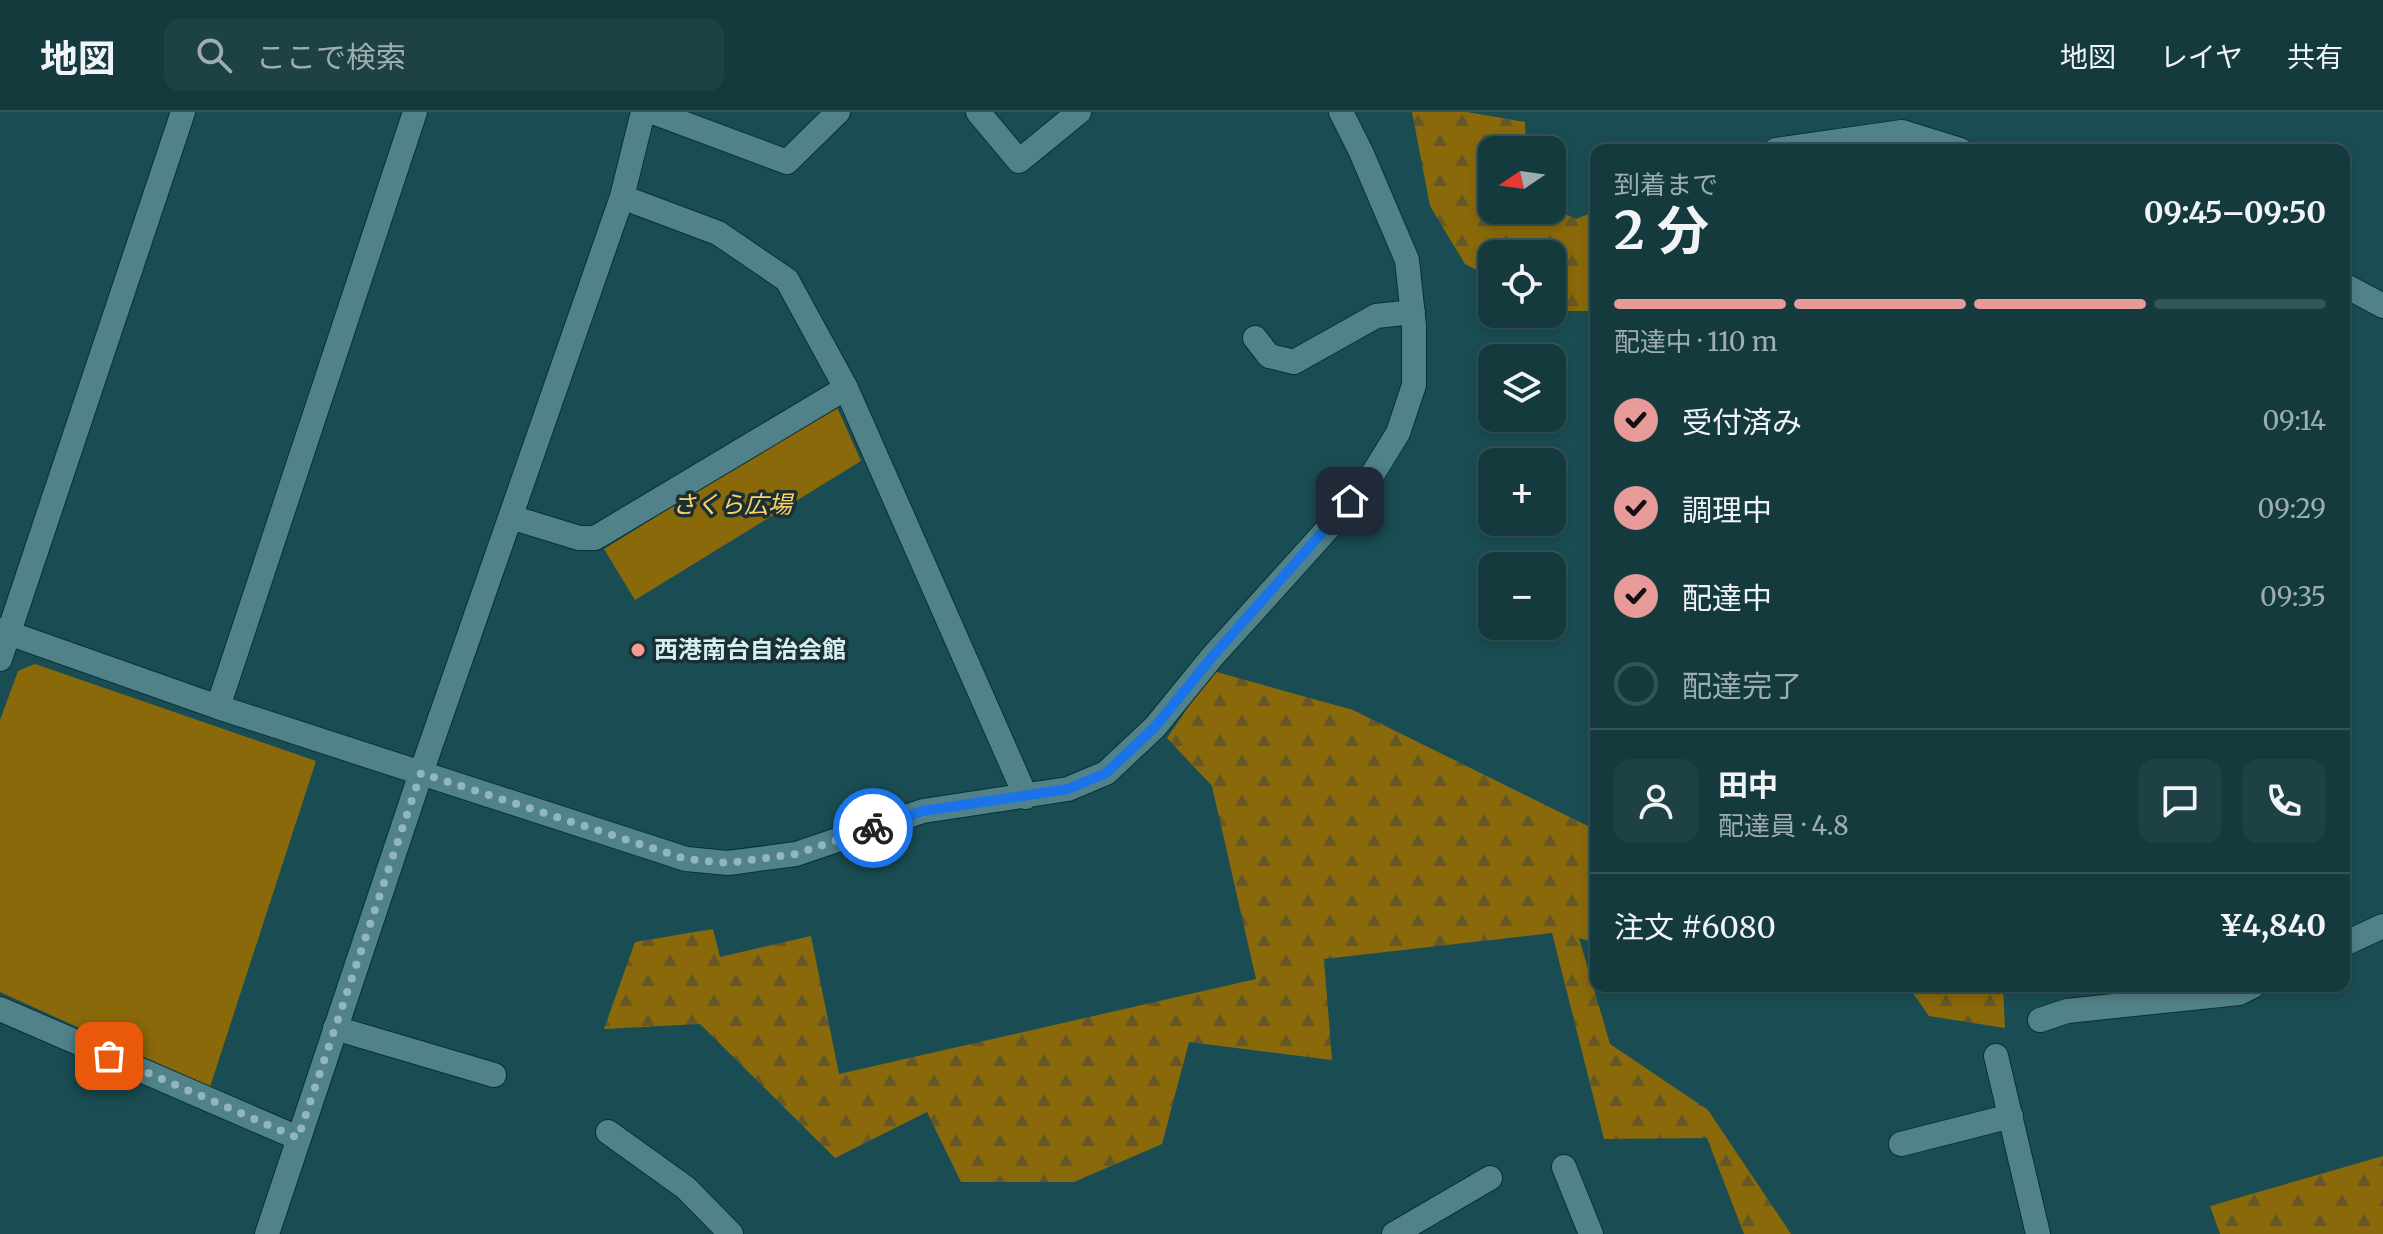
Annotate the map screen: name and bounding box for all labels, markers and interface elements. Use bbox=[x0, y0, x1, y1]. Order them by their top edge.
search box bbox=[164, 19, 724, 91]
icon: search bbox=[192, 33, 236, 77]
text: 地図 bbox=[40, 35, 116, 82]
text: ここで検索 bbox=[256, 38, 406, 76]
text: 地図 bbox=[2060, 39, 2116, 75]
text: レイヤ bbox=[2160, 39, 2243, 75]
text: 共有 bbox=[2287, 39, 2343, 75]
north arrow bbox=[1478, 136, 1566, 224]
map controls bbox=[1478, 136, 1566, 640]
text: 到着まで bbox=[1614, 168, 1718, 201]
text: 09:45–09:50 bbox=[2144, 193, 2326, 231]
text: 2 分 bbox=[1614, 198, 1709, 263]
button: locate bbox=[1478, 240, 1566, 328]
text: 配達中 · 110 m bbox=[1614, 325, 1778, 358]
button: layers bbox=[1478, 344, 1566, 432]
icon: check bbox=[1614, 398, 1658, 442]
text: 受付済み bbox=[1682, 403, 1802, 441]
text: 09:14 bbox=[2262, 404, 2326, 437]
button: + bbox=[1478, 448, 1566, 536]
pin bbox=[1316, 467, 1384, 535]
icon: home bbox=[1328, 479, 1372, 523]
icon: check bbox=[1614, 486, 1658, 530]
park label: さくら広場 bbox=[672, 489, 795, 520]
text: 調理中 bbox=[1682, 491, 1772, 529]
text: 09:29 bbox=[2258, 492, 2326, 525]
button: − bbox=[1478, 552, 1566, 640]
icon: check bbox=[1614, 574, 1658, 618]
text: 配達中 bbox=[1682, 579, 1772, 617]
text: 09:35 bbox=[2260, 580, 2326, 613]
place label: 西港南台自治会館 bbox=[654, 634, 846, 665]
marker: 西港南台自治会館 bbox=[629, 641, 647, 659]
text: 配達完了 bbox=[1682, 667, 1802, 705]
button: person bbox=[1614, 759, 1698, 843]
button: chat bbox=[2138, 759, 2222, 843]
button: phone bbox=[2242, 759, 2326, 843]
text: 田中 bbox=[1718, 766, 1778, 804]
courier bbox=[833, 788, 913, 868]
icon: bike bbox=[851, 806, 895, 850]
text: 配達員 · 4.8 bbox=[1718, 809, 1849, 842]
text: ¥4,840 bbox=[2219, 906, 2326, 944]
text: 注文 #6080 bbox=[1614, 908, 1776, 946]
pin bbox=[75, 1022, 143, 1090]
icon: bag bbox=[87, 1034, 131, 1078]

